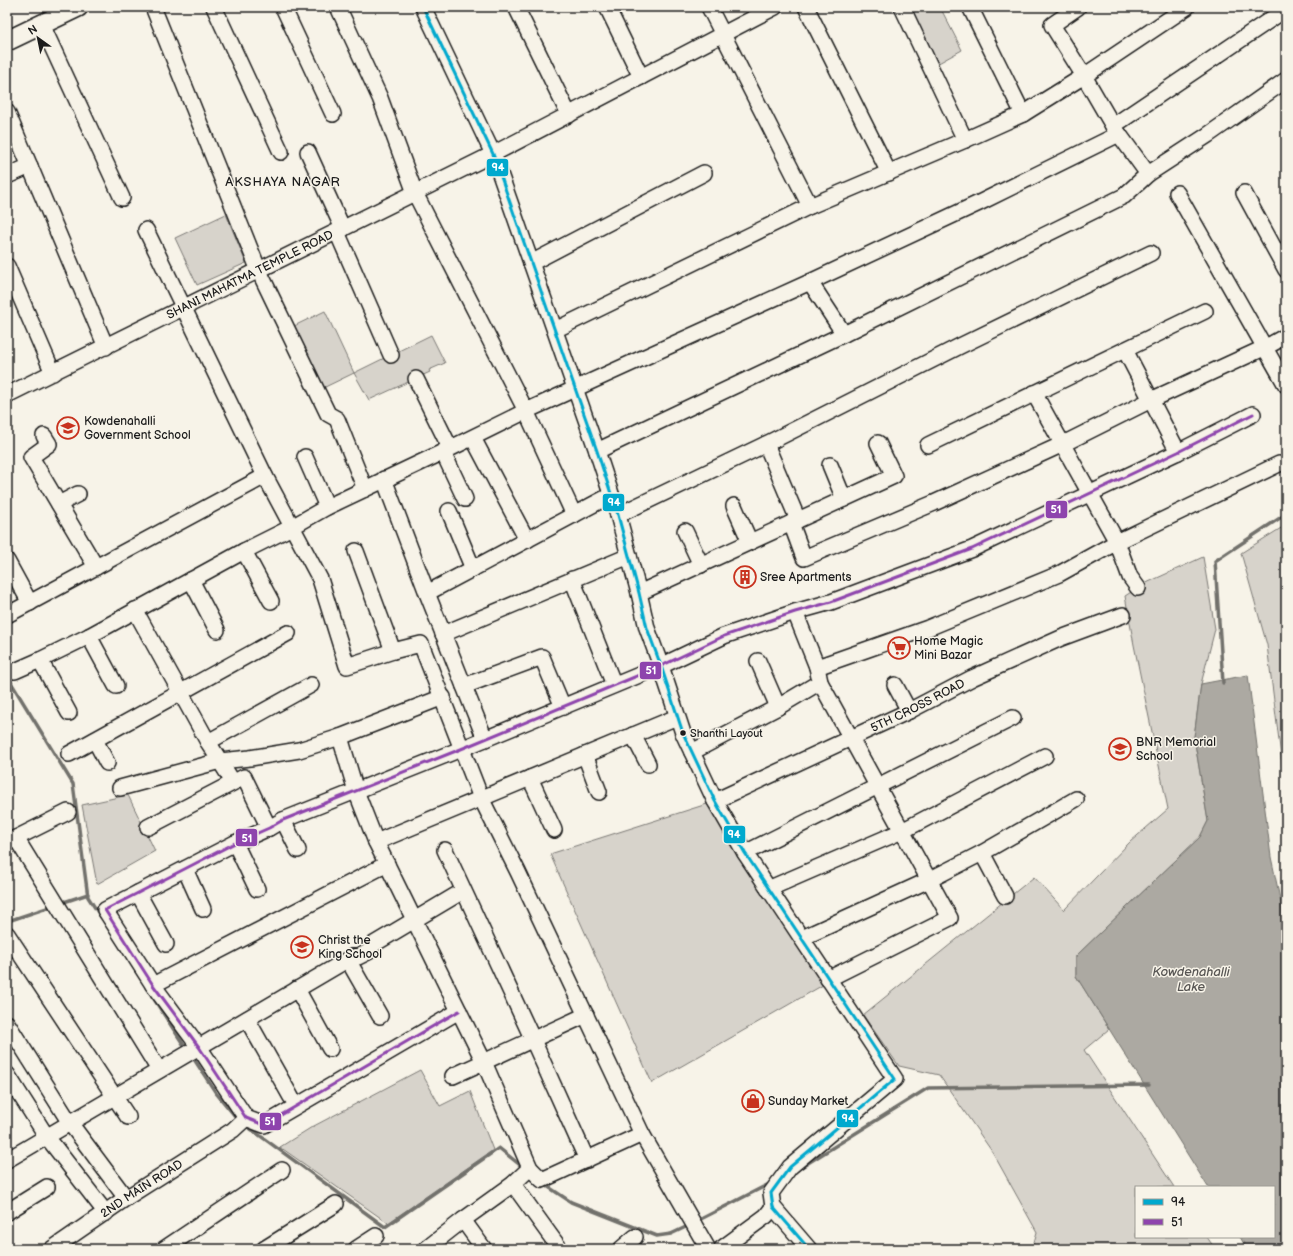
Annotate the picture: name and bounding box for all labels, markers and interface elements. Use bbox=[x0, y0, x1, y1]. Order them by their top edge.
north arrow bbox=[18, 18, 58, 58]
text: N bbox=[26, 22, 40, 38]
line badge: 94 bbox=[486, 158, 509, 177]
text: 94 bbox=[492, 161, 505, 174]
district label: AKSHAYA NAGAR bbox=[225, 174, 341, 190]
street label: SHANI MAHATMA TEMPLE ROAD bbox=[164, 227, 336, 323]
place label: Kowdenahalli Government School bbox=[84, 414, 191, 443]
school or university icon: Kowdenahalli Government School bbox=[55, 415, 81, 441]
line badge: 94 bbox=[602, 493, 625, 512]
text: 94 bbox=[608, 496, 621, 509]
line badge: 51 bbox=[1045, 500, 1068, 519]
text: 51 bbox=[1051, 503, 1061, 516]
building icon: Sree Apartments bbox=[732, 564, 758, 590]
place label: Sree Apartments bbox=[760, 570, 851, 585]
place label: Home Magic Mini Bazar bbox=[914, 634, 983, 663]
supermarket icon: Home Magic Mini Bazar bbox=[886, 635, 912, 661]
line badge: 51 bbox=[639, 661, 662, 680]
text: 51 bbox=[646, 664, 656, 677]
street label: 5TH CROSS ROAD bbox=[868, 676, 968, 736]
place label: Shanthi Layout bbox=[690, 727, 763, 740]
marker: Shanthi Layout bbox=[678, 728, 688, 738]
place label: BNR Memorial School bbox=[1136, 735, 1216, 764]
school or university icon: BNR Memorial School bbox=[1107, 736, 1133, 762]
line badge: 94 bbox=[723, 825, 746, 844]
line badge: 51 bbox=[235, 828, 258, 847]
text: 94 bbox=[728, 828, 741, 841]
text: 51 bbox=[242, 832, 252, 845]
place label: Christ the King School bbox=[318, 933, 382, 962]
school or university icon: Christ the King School bbox=[289, 934, 315, 960]
water label: Kowdenahalli Lake bbox=[1152, 964, 1231, 995]
shop icon: Sunday Market bbox=[740, 1088, 766, 1114]
place label: Sunday Market bbox=[768, 1094, 849, 1109]
line badge: 94 bbox=[836, 1109, 859, 1128]
line badge: 51 bbox=[259, 1112, 282, 1131]
text: 94 bbox=[842, 1112, 855, 1125]
text: 51 bbox=[265, 1115, 275, 1128]
street label: 2ND MAIN ROAD bbox=[98, 1157, 186, 1221]
legend bbox=[1135, 1186, 1275, 1238]
text: 94 bbox=[1171, 1195, 1186, 1210]
text: 51 bbox=[1171, 1215, 1183, 1230]

